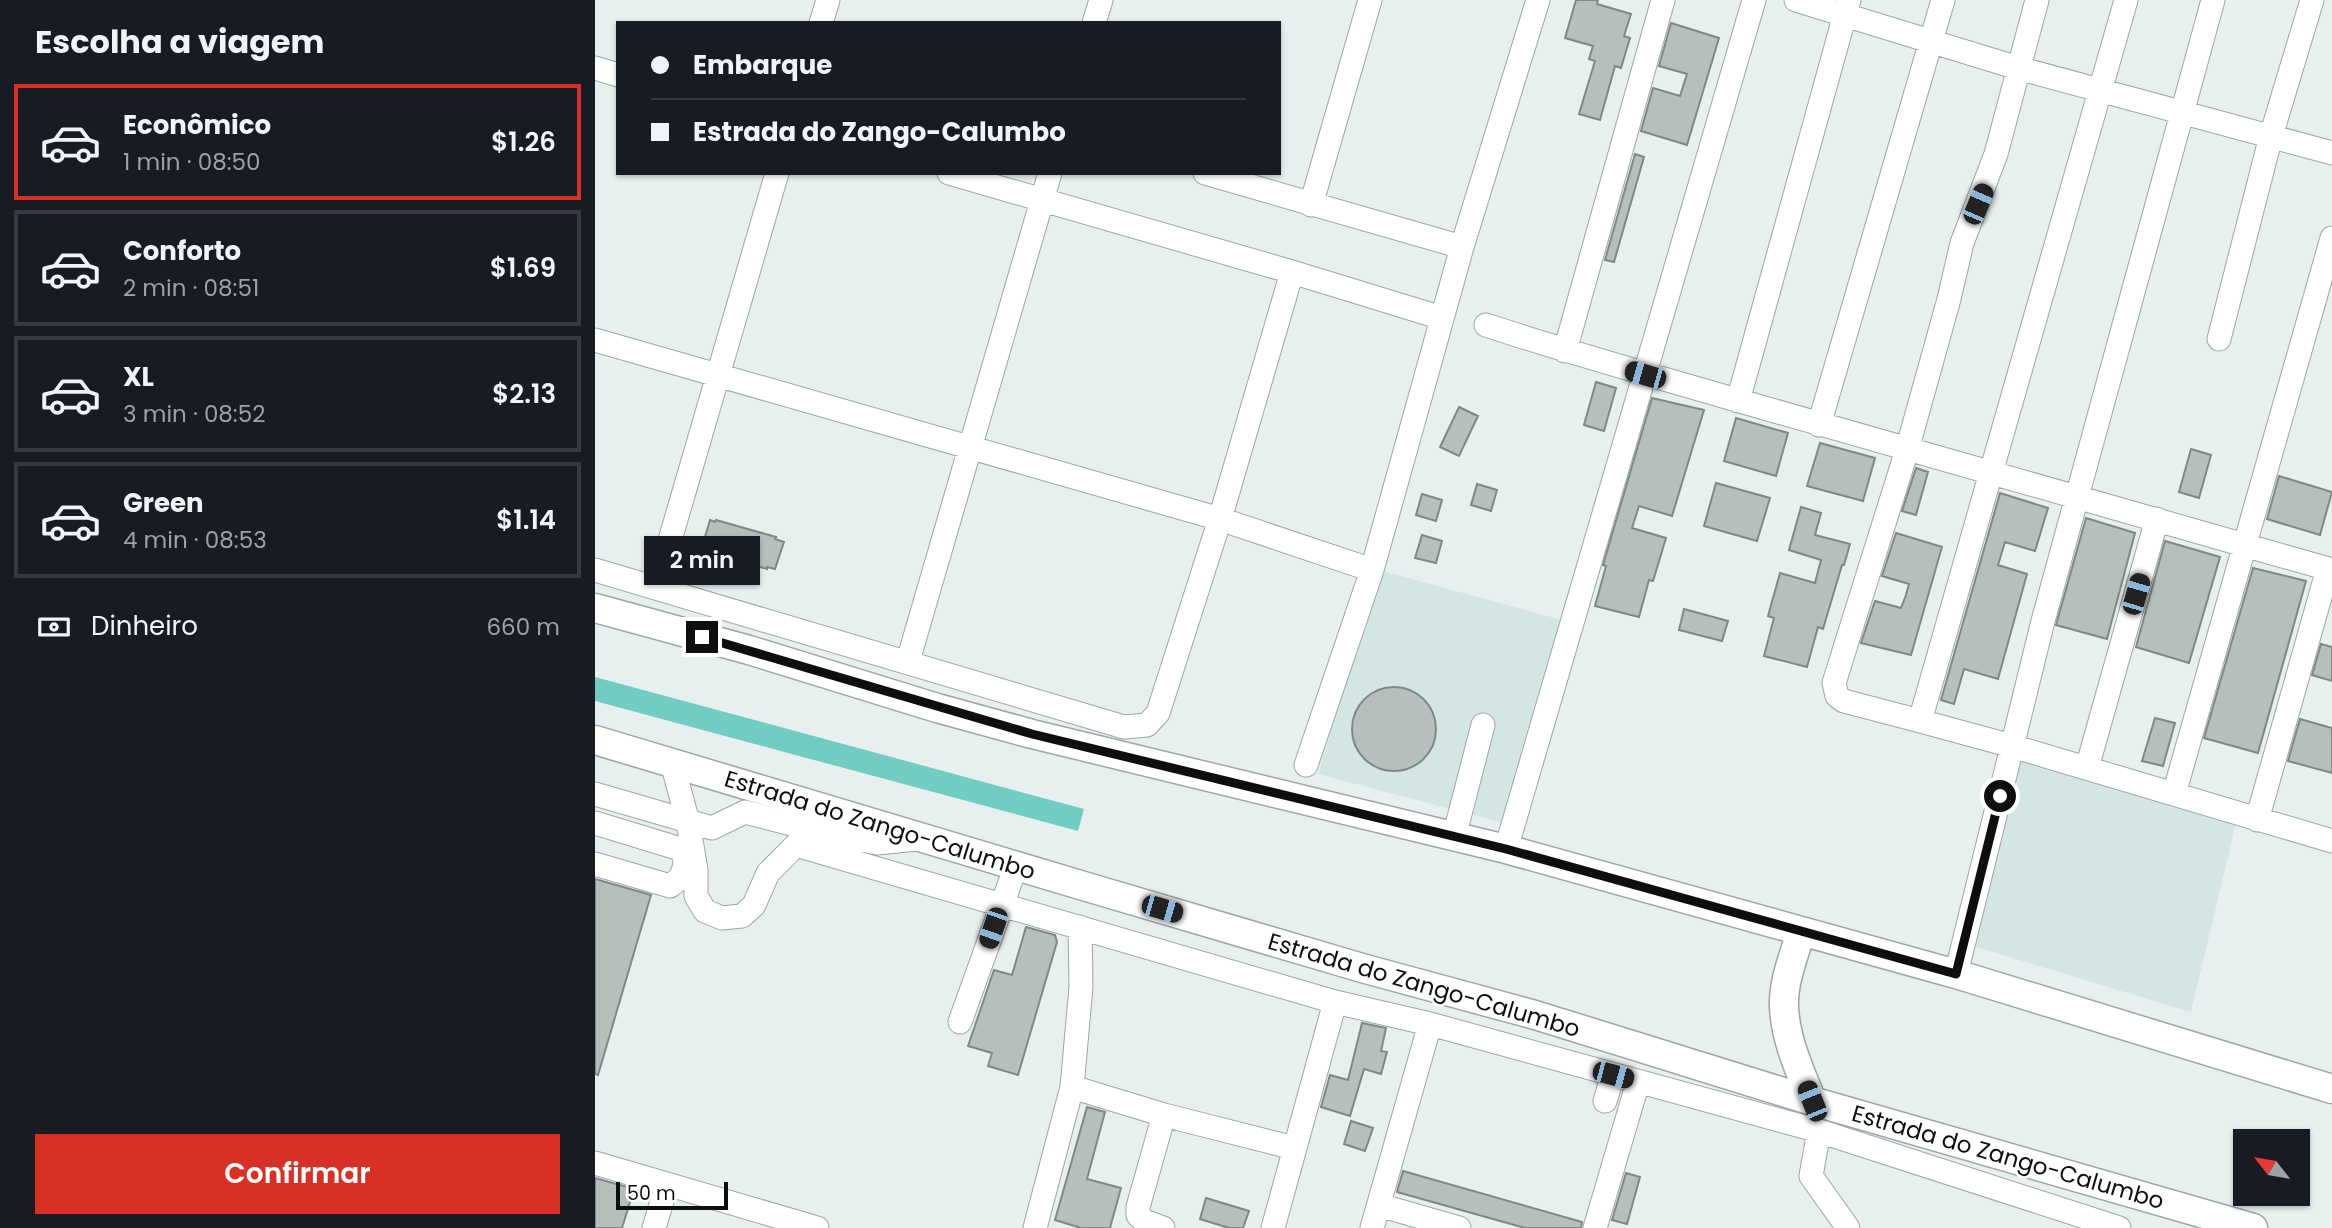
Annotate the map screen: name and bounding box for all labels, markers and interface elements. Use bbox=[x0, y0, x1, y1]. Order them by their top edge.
text: Escolha a viagem bbox=[35, 19, 324, 64]
text: Embarque bbox=[693, 47, 832, 83]
text: Econômico bbox=[123, 107, 271, 143]
icon: car bbox=[39, 111, 102, 174]
text: Estrada do Zango-Calumbo bbox=[693, 114, 1066, 150]
text: $1.26 bbox=[491, 124, 556, 160]
text: 1 min · 08:50 bbox=[123, 146, 260, 178]
car bbox=[1961, 181, 1996, 227]
text: Conforto bbox=[123, 233, 241, 269]
icon: car bbox=[39, 237, 102, 300]
text: $1.69 bbox=[490, 250, 556, 286]
text: 2 min · 08:51 bbox=[123, 272, 259, 304]
text: XL bbox=[123, 359, 154, 395]
car bbox=[1622, 359, 1669, 391]
icon: car bbox=[39, 363, 102, 426]
text: $2.13 bbox=[492, 376, 556, 412]
text: 3 min · 08:52 bbox=[123, 398, 265, 430]
text: Green bbox=[123, 485, 204, 521]
icon: car bbox=[39, 489, 102, 552]
text: $1.14 bbox=[496, 502, 556, 538]
text: 4 min · 08:53 bbox=[123, 524, 267, 556]
callout: 2 min bbox=[644, 536, 760, 584]
text: 2 min bbox=[670, 544, 734, 576]
car bbox=[2121, 571, 2152, 617]
icon: cash bbox=[35, 608, 73, 646]
text: Dinheiro bbox=[91, 608, 198, 644]
text: 660 m bbox=[487, 611, 560, 643]
route end bbox=[686, 621, 718, 653]
street label: Estrada do Zango-Calumbo bbox=[721, 762, 1039, 888]
route start bbox=[1984, 780, 2016, 812]
car bbox=[1139, 893, 1186, 925]
car bbox=[977, 905, 1010, 951]
street label: Estrada do Zango-Calumbo bbox=[1264, 925, 1584, 1045]
car bbox=[1590, 1059, 1637, 1091]
car bbox=[1795, 1078, 1830, 1124]
street label: Estrada do Zango-Calumbo bbox=[1848, 1097, 2168, 1217]
north arrow bbox=[2233, 1129, 2310, 1206]
map controls bbox=[2233, 1129, 2310, 1206]
button: Confirmar bbox=[35, 1134, 560, 1214]
scale bar bbox=[616, 1179, 728, 1211]
text: 50 m bbox=[627, 1180, 676, 1207]

